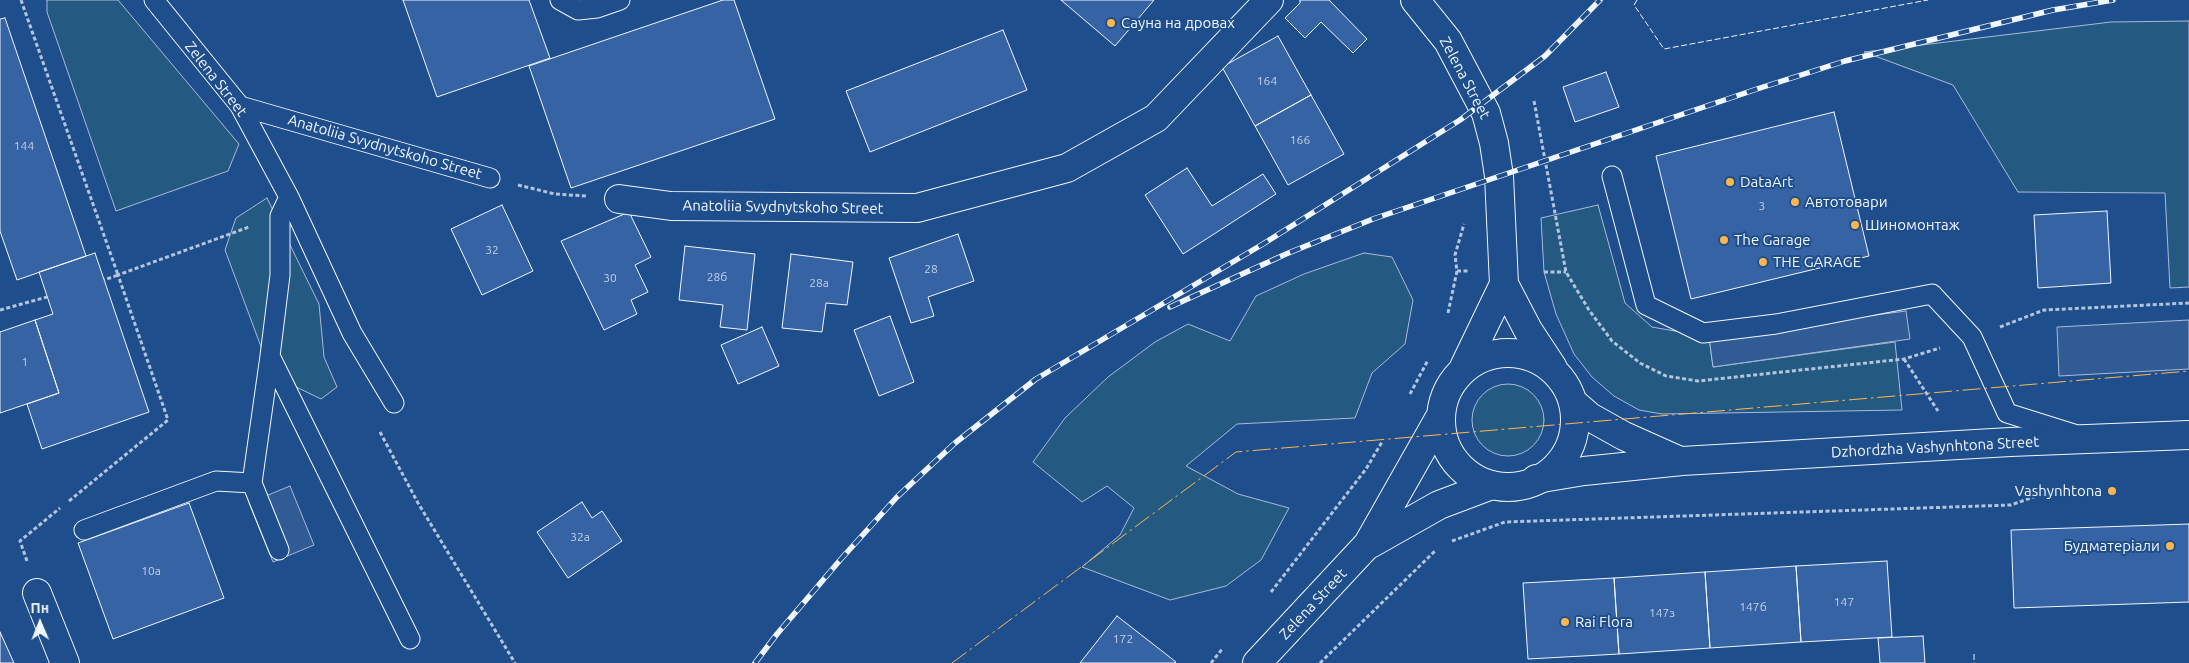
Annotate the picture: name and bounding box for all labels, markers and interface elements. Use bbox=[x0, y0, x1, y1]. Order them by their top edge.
place label: Сауна на дровах bbox=[1121, 14, 1235, 32]
marker: Сауна на дровах bbox=[1105, 17, 1117, 29]
street label: Zelena Street bbox=[1436, 34, 1494, 122]
street label: Zelena Street bbox=[181, 38, 251, 120]
house number: 164 bbox=[1257, 74, 1277, 88]
street label: Anatoliia Svydnytskoho Street bbox=[286, 111, 484, 183]
house number: 166 bbox=[1290, 133, 1310, 147]
house number: 144 bbox=[14, 139, 34, 153]
place label: DataArt bbox=[1740, 173, 1793, 191]
marker: DataArt bbox=[1724, 176, 1736, 188]
place label: Автотовари bbox=[1805, 193, 1888, 211]
street label: Anatoliia Svydnytskoho Street bbox=[682, 196, 884, 218]
marker: Автотовари bbox=[1789, 196, 1801, 208]
house number: 3 bbox=[1759, 199, 1765, 213]
place label: Шиномонтаж bbox=[1865, 216, 1960, 234]
marker: Шиномонтаж bbox=[1849, 219, 1861, 231]
place label: The Garage bbox=[1734, 231, 1811, 249]
marker: The Garage bbox=[1718, 234, 1730, 246]
house number: 32 bbox=[485, 243, 499, 257]
place label: THE GARAGE bbox=[1773, 253, 1861, 271]
marker: THE GARAGE bbox=[1757, 256, 1769, 268]
house number: 28 bbox=[924, 262, 938, 276]
house number: 28б bbox=[707, 270, 727, 284]
house number: 30 bbox=[603, 271, 617, 285]
house number: 28а bbox=[809, 276, 829, 290]
house number: 1 bbox=[22, 355, 28, 369]
street label: Dzhordzha Vashynhtona Street bbox=[1830, 433, 2040, 461]
place label: Vashynhtona bbox=[2015, 482, 2102, 500]
marker: Vashynhtona bbox=[2106, 485, 2118, 497]
house number: 32а bbox=[570, 530, 590, 544]
place label: Будматеріали bbox=[2064, 537, 2160, 555]
marker: Будматеріали bbox=[2164, 540, 2176, 552]
house number: 10а bbox=[141, 564, 161, 578]
street label: Zelena Street bbox=[1276, 565, 1350, 643]
house number: 147 bbox=[1834, 595, 1854, 609]
north arrow bbox=[15, 598, 65, 648]
text: Пн bbox=[30, 600, 49, 616]
house number: 147б bbox=[1739, 600, 1767, 614]
house number: 147з bbox=[1649, 606, 1675, 620]
place label: Rai Flora bbox=[1575, 613, 1633, 631]
marker: Rai Flora bbox=[1559, 616, 1571, 628]
house number: 172 bbox=[1113, 632, 1133, 646]

